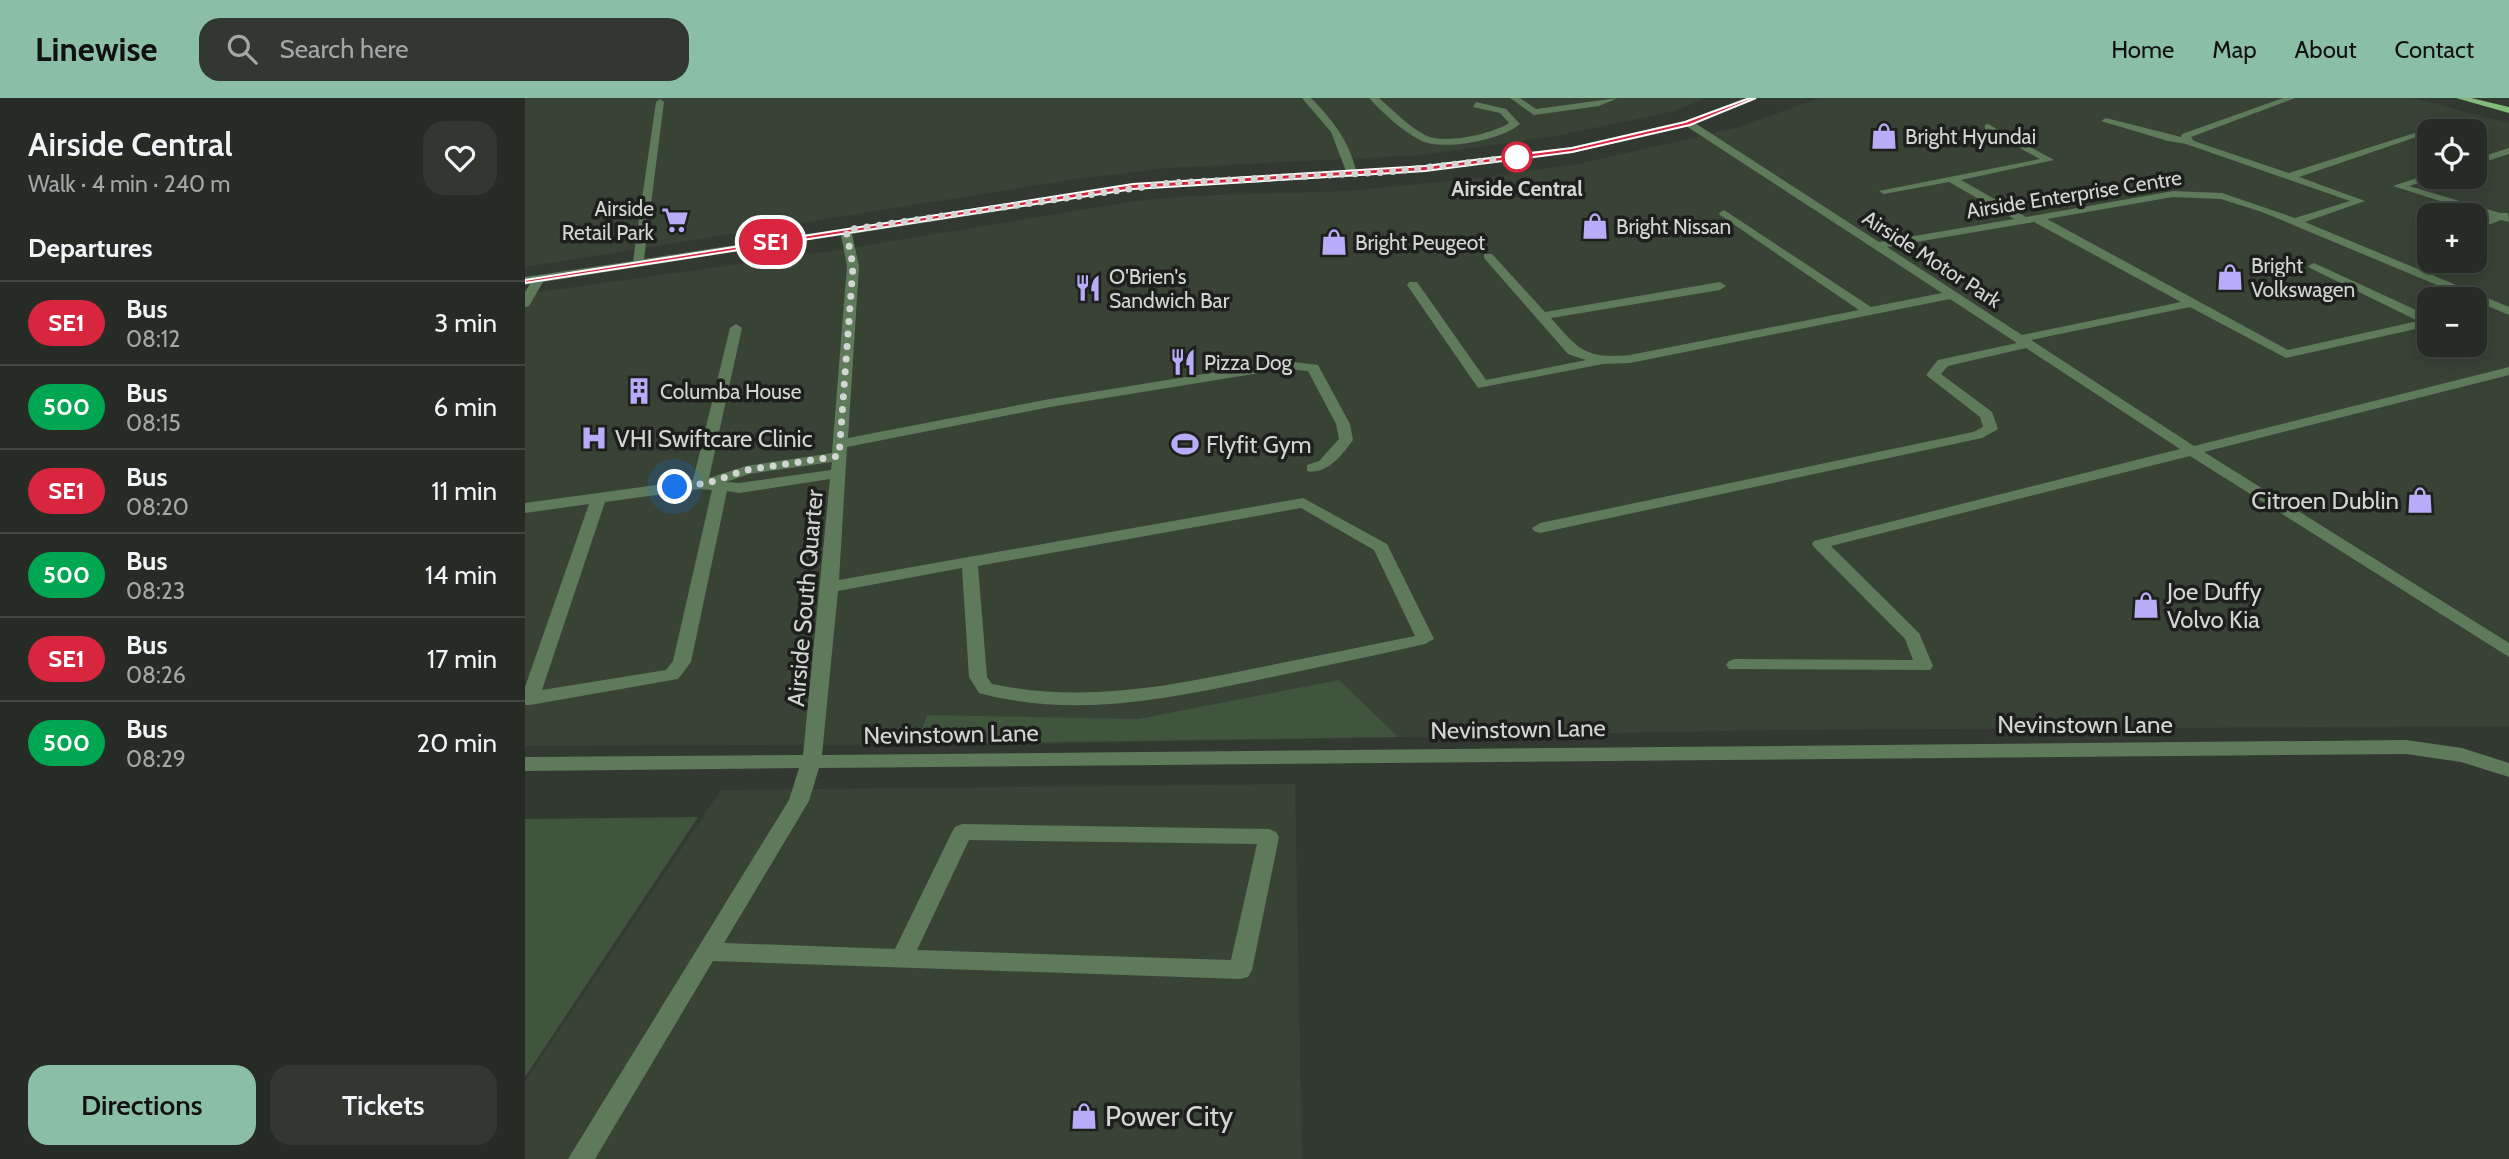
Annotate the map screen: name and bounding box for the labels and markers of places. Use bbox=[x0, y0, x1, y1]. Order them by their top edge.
shop icon: Bright Hyundai bbox=[1869, 121, 1899, 151]
place label: Bright Hyundai bbox=[1905, 124, 2036, 149]
marker: Airside Central bbox=[1502, 142, 1532, 172]
place label: Airside Central bbox=[1451, 176, 1583, 201]
place label: Airside Retail Park bbox=[562, 196, 655, 245]
supermarket icon: Airside Retail Park bbox=[660, 205, 690, 235]
shop icon: Bright Nissan bbox=[1580, 211, 1610, 241]
place label: Bright Nissan bbox=[1616, 214, 1731, 239]
shop icon: Bright Peugeot bbox=[1319, 227, 1349, 257]
place label: Bright Peugeot bbox=[1355, 230, 1485, 255]
place label: Bright Volkswagen bbox=[2251, 253, 2355, 302]
shop icon: Bright Volkswagen bbox=[2215, 262, 2245, 292]
place label: O'Brien's Sandwich Bar bbox=[1109, 264, 1230, 313]
restaurant icon: O'Brien's Sandwich Bar bbox=[1073, 273, 1103, 303]
restaurant icon: Pizza Dog bbox=[1168, 347, 1198, 377]
place label: Pizza Dog bbox=[1204, 350, 1293, 375]
building icon: Columba House bbox=[624, 376, 654, 406]
place label: Columba House bbox=[660, 379, 802, 404]
hospital icon: VHI Swiftcare Clinic bbox=[579, 423, 609, 453]
place label: VHI Swiftcare Clinic bbox=[615, 424, 813, 453]
sports icon: Flyfit Gym bbox=[1170, 429, 1200, 459]
place label: Flyfit Gym bbox=[1206, 430, 1312, 459]
shop icon: Citroen Dublin bbox=[2405, 485, 2435, 515]
place label: Citroen Dublin bbox=[2251, 486, 2399, 515]
place label: Joe Duffy Volvo Kia bbox=[2166, 577, 2262, 634]
shop icon: Joe Duffy Volvo Kia bbox=[2131, 590, 2161, 620]
place label: Power City bbox=[1105, 1099, 1233, 1133]
shop icon: Power City bbox=[1069, 1101, 1099, 1131]

